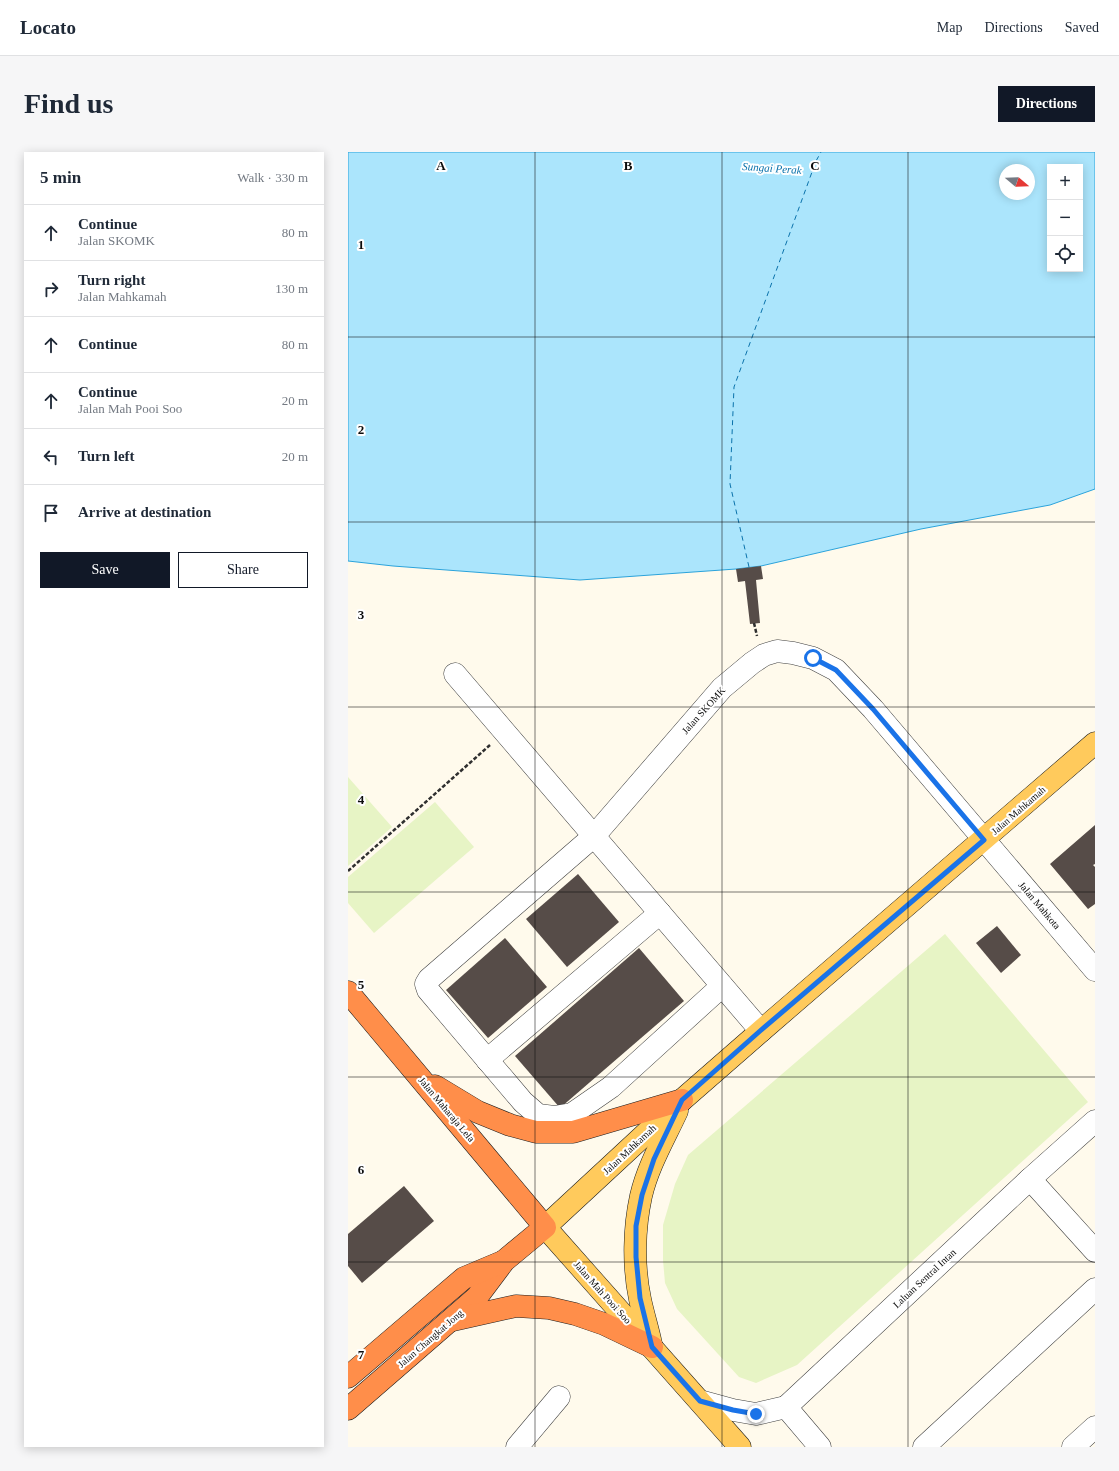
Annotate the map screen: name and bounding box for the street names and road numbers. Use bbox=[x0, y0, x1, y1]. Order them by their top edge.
street label: Jalan SKOMK bbox=[679, 684, 728, 736]
street label: Jalan Mahkamah bbox=[989, 784, 1048, 837]
street label: Jalan Mahkota bbox=[1017, 879, 1063, 932]
street label: Jalan Maharaja Lela bbox=[416, 1075, 477, 1144]
street label: Jalan Mahkamah bbox=[601, 1122, 658, 1177]
street label: Laluan Sentral Intan bbox=[891, 1247, 958, 1310]
street label: Jalan Mah Pooi Soo bbox=[572, 1259, 634, 1326]
street label: Jalan Changkat Jong bbox=[395, 1307, 465, 1370]

